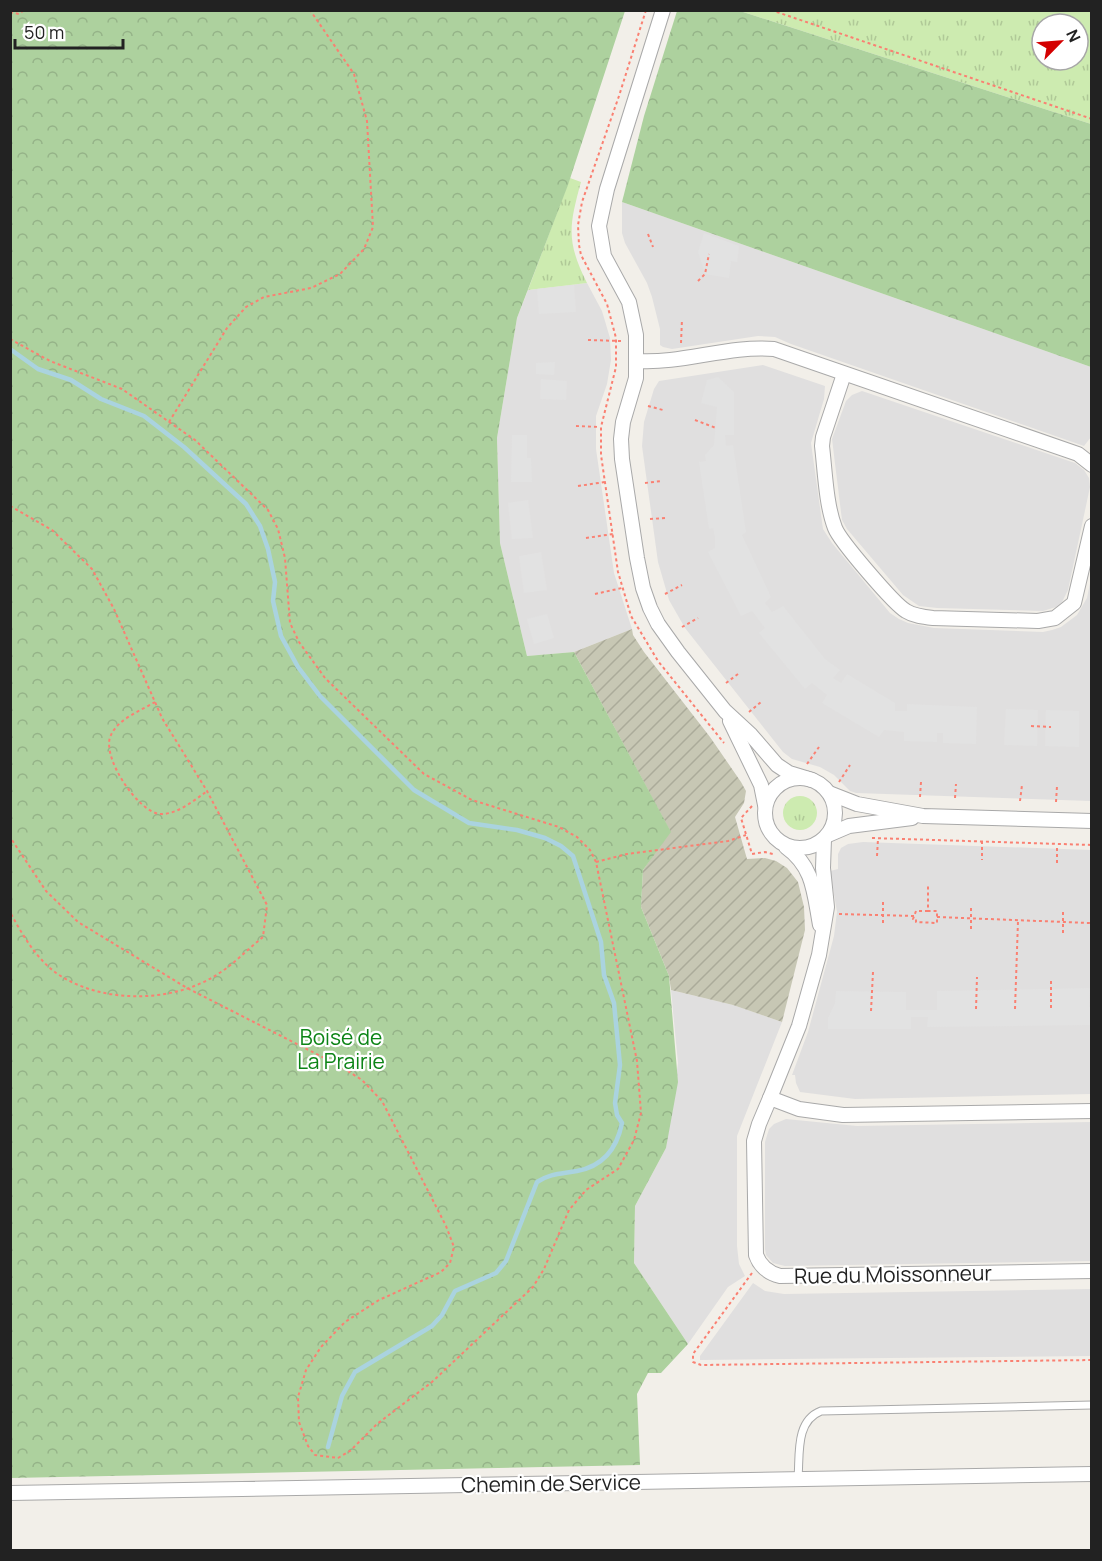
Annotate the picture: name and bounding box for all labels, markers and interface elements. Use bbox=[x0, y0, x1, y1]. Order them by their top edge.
scale bar bbox=[15, 12, 123, 50]
north arrow bbox=[1030, 12, 1090, 72]
text: 50 m bbox=[24, 20, 64, 44]
text: N bbox=[1061, 26, 1086, 46]
park label: Boisé de La Prairie bbox=[297, 1023, 385, 1075]
street label: Rue du Moissonneur bbox=[794, 1258, 993, 1290]
street label: Chemin de Service bbox=[461, 1467, 641, 1499]

